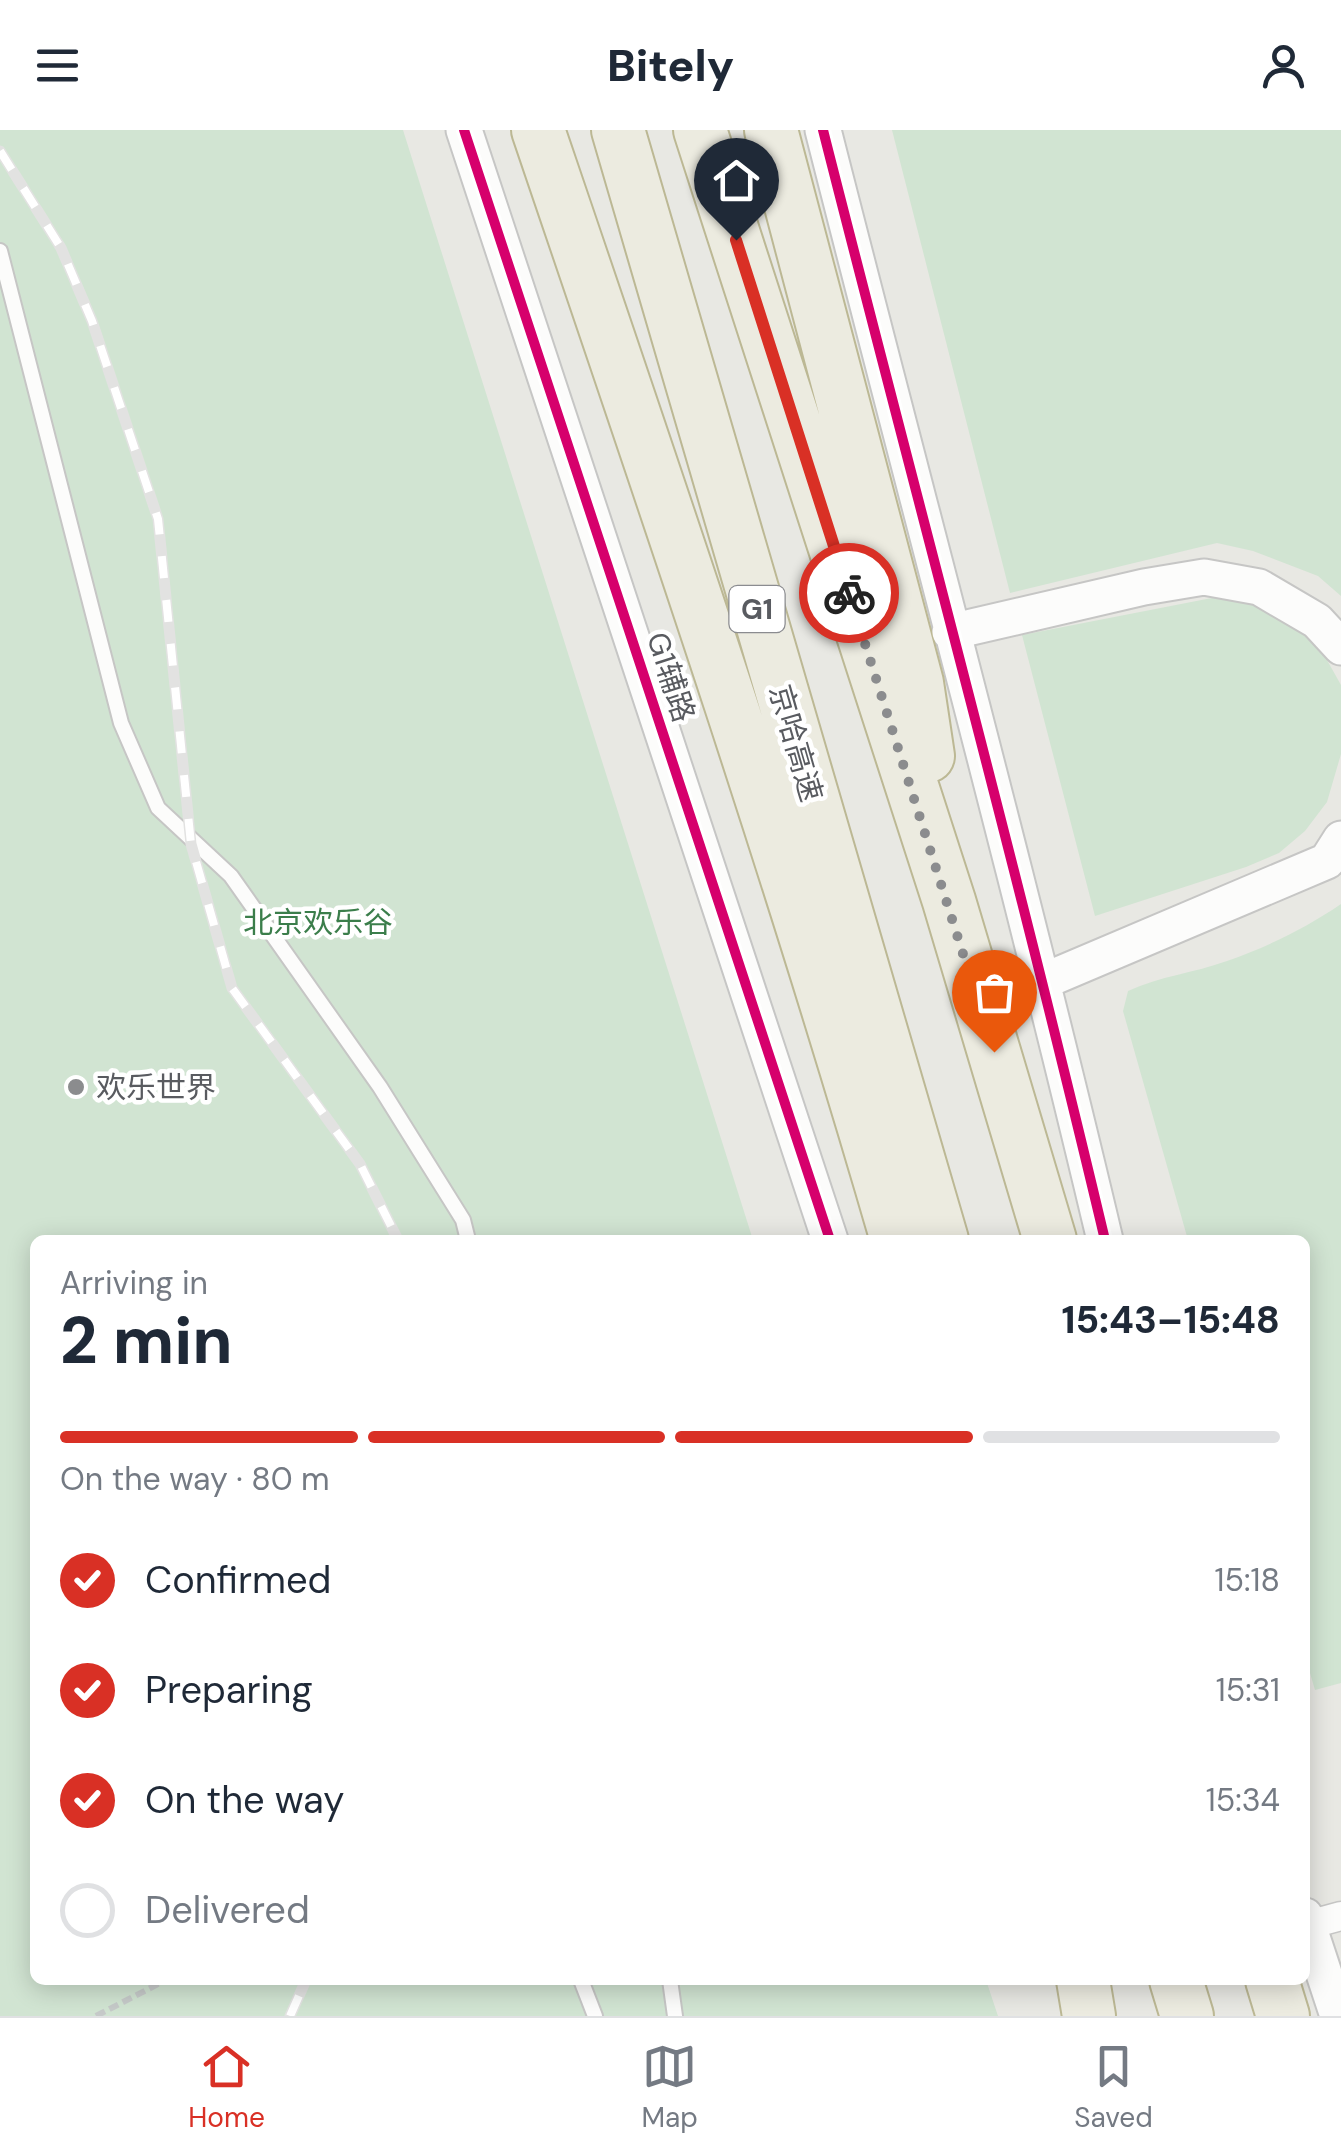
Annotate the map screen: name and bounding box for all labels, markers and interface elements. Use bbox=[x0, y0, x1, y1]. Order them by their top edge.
text: Bitely bbox=[607, 36, 734, 95]
icon: menu bbox=[30, 38, 85, 93]
icon: person bbox=[1256, 38, 1311, 93]
pin bbox=[694, 138, 779, 241]
icon: home bbox=[709, 153, 764, 208]
courier bbox=[799, 543, 899, 643]
icon: bike bbox=[822, 566, 877, 621]
road number: G1 bbox=[730, 586, 784, 632]
street label: G1辅路 bbox=[638, 627, 704, 727]
street label: 京哈高速 bbox=[761, 680, 831, 806]
park label: 北京欢乐谷 bbox=[243, 903, 393, 942]
pin bbox=[952, 950, 1037, 1053]
icon: bag bbox=[967, 965, 1022, 1020]
place label: 欢乐世界 bbox=[96, 1068, 216, 1107]
marker: 欢乐世界 bbox=[65, 1076, 87, 1098]
text: Arriving in bbox=[60, 1262, 208, 1304]
text: 15:43–15:48 bbox=[1061, 1295, 1280, 1345]
text: 2 min bbox=[60, 1299, 233, 1383]
text: On the way · 80 m bbox=[60, 1458, 330, 1500]
icon: check bbox=[60, 1553, 115, 1608]
text: Confirmed bbox=[145, 1555, 331, 1605]
text: 15:18 bbox=[1215, 1559, 1280, 1601]
icon: check bbox=[60, 1663, 115, 1718]
text: Preparing bbox=[145, 1665, 313, 1715]
text: 15:31 bbox=[1216, 1669, 1280, 1711]
icon: check bbox=[60, 1773, 115, 1828]
text: On the way bbox=[145, 1775, 344, 1825]
text: 15:34 bbox=[1206, 1779, 1280, 1821]
text: Delivered bbox=[145, 1885, 310, 1935]
tab: Home bbox=[188, 2039, 265, 2136]
tab: Map bbox=[641, 2039, 698, 2136]
tab: Saved bbox=[1074, 2039, 1153, 2136]

